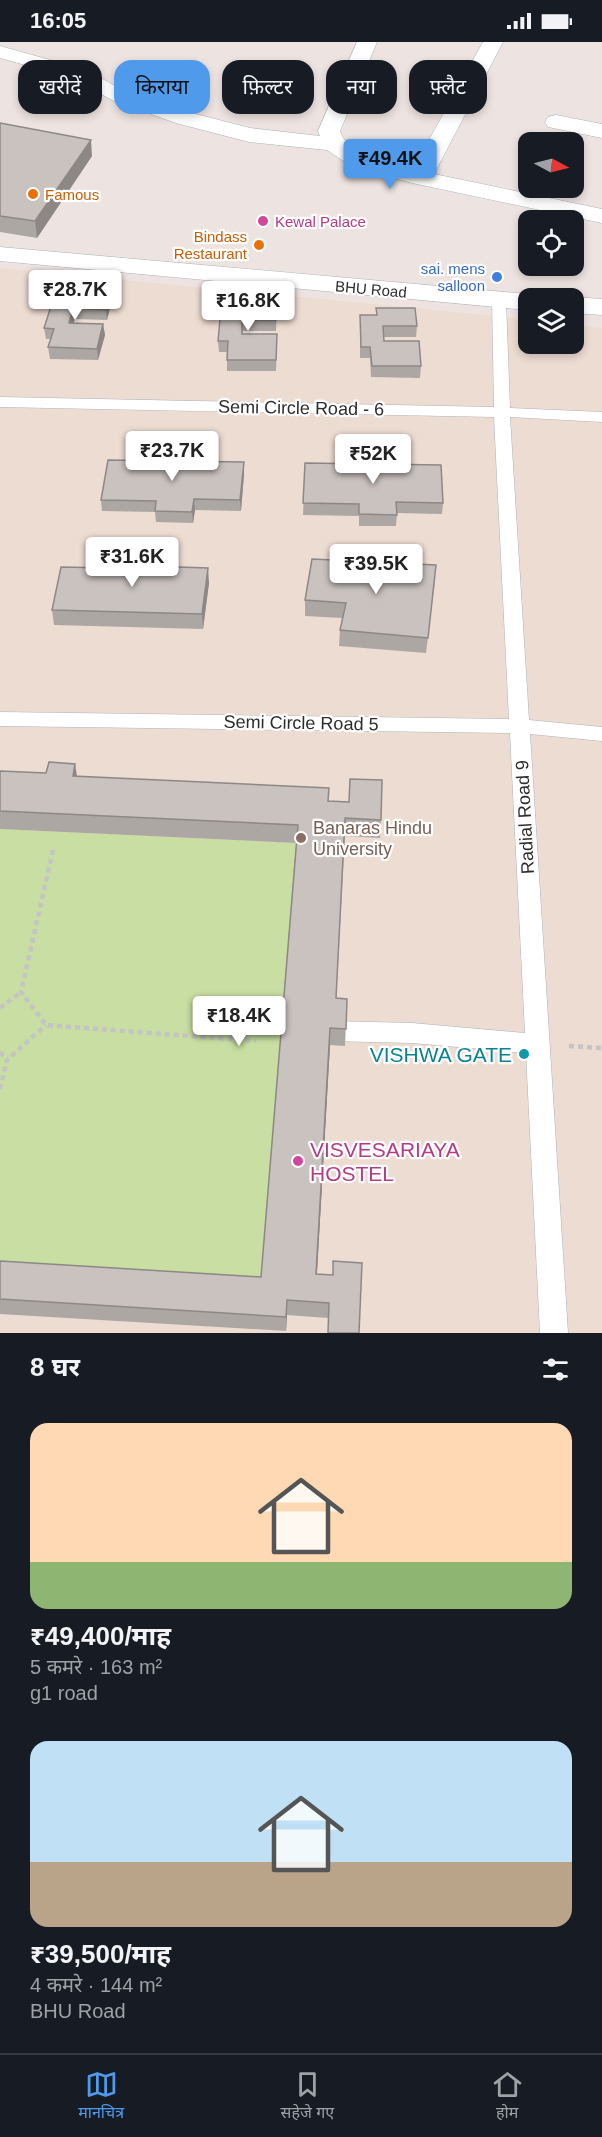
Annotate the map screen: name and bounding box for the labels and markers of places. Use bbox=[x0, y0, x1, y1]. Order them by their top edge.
pin: ₹49.4K bbox=[341, 139, 439, 190]
place label: Famous bbox=[45, 186, 99, 203]
marker: Famous bbox=[26, 187, 40, 201]
place label: Kewal Palace bbox=[275, 213, 366, 230]
marker: Kewal Palace bbox=[256, 214, 270, 228]
place label: Bindass Restaurant bbox=[174, 228, 248, 262]
marker: Bindass Restaurant bbox=[252, 238, 266, 252]
place label: sai. mens salloon bbox=[421, 260, 485, 294]
pin: ₹28.7K bbox=[26, 270, 124, 321]
marker: sai. mens salloon bbox=[490, 270, 504, 284]
pin: ₹16.8K bbox=[199, 281, 297, 332]
pin: ₹23.7K bbox=[123, 431, 221, 482]
pin: ₹52K bbox=[337, 434, 409, 485]
pin: ₹31.6K bbox=[83, 537, 181, 588]
pin: ₹39.5K bbox=[327, 544, 425, 595]
place label: Banaras Hindu University bbox=[313, 818, 432, 859]
marker: Banaras Hindu University bbox=[294, 831, 308, 845]
pin: ₹18.4K bbox=[190, 996, 288, 1047]
place label: VISHWA GATE bbox=[370, 1043, 512, 1066]
marker: VISHWA GATE bbox=[517, 1047, 531, 1061]
place label: VISVESARIAYA HOSTEL bbox=[310, 1138, 460, 1185]
marker: VISVESARIAYA HOSTEL bbox=[291, 1154, 305, 1168]

